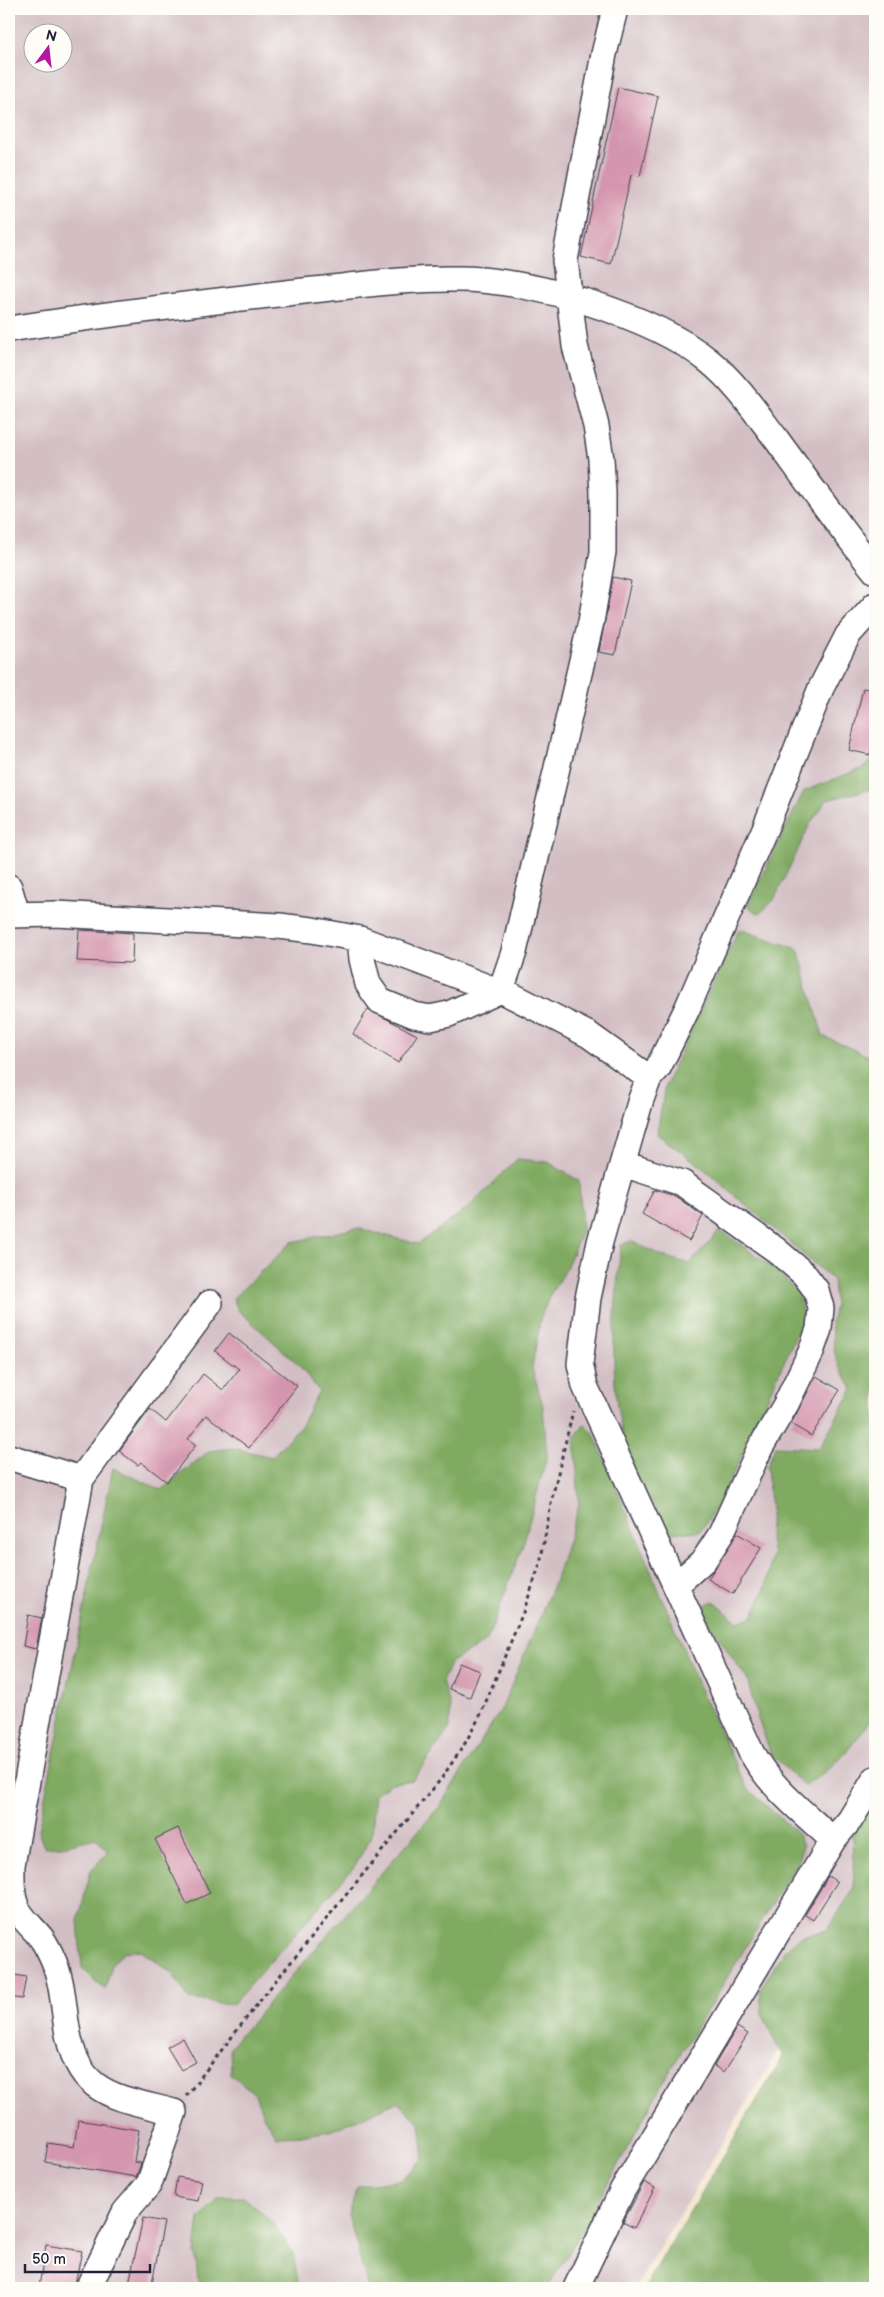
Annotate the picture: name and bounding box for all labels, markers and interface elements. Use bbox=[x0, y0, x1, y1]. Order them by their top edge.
north arrow bbox=[22, 22, 72, 72]
text: N bbox=[44, 26, 59, 45]
scale bar bbox=[25, 2242, 150, 2274]
text: 50 m bbox=[32, 2250, 66, 2269]

